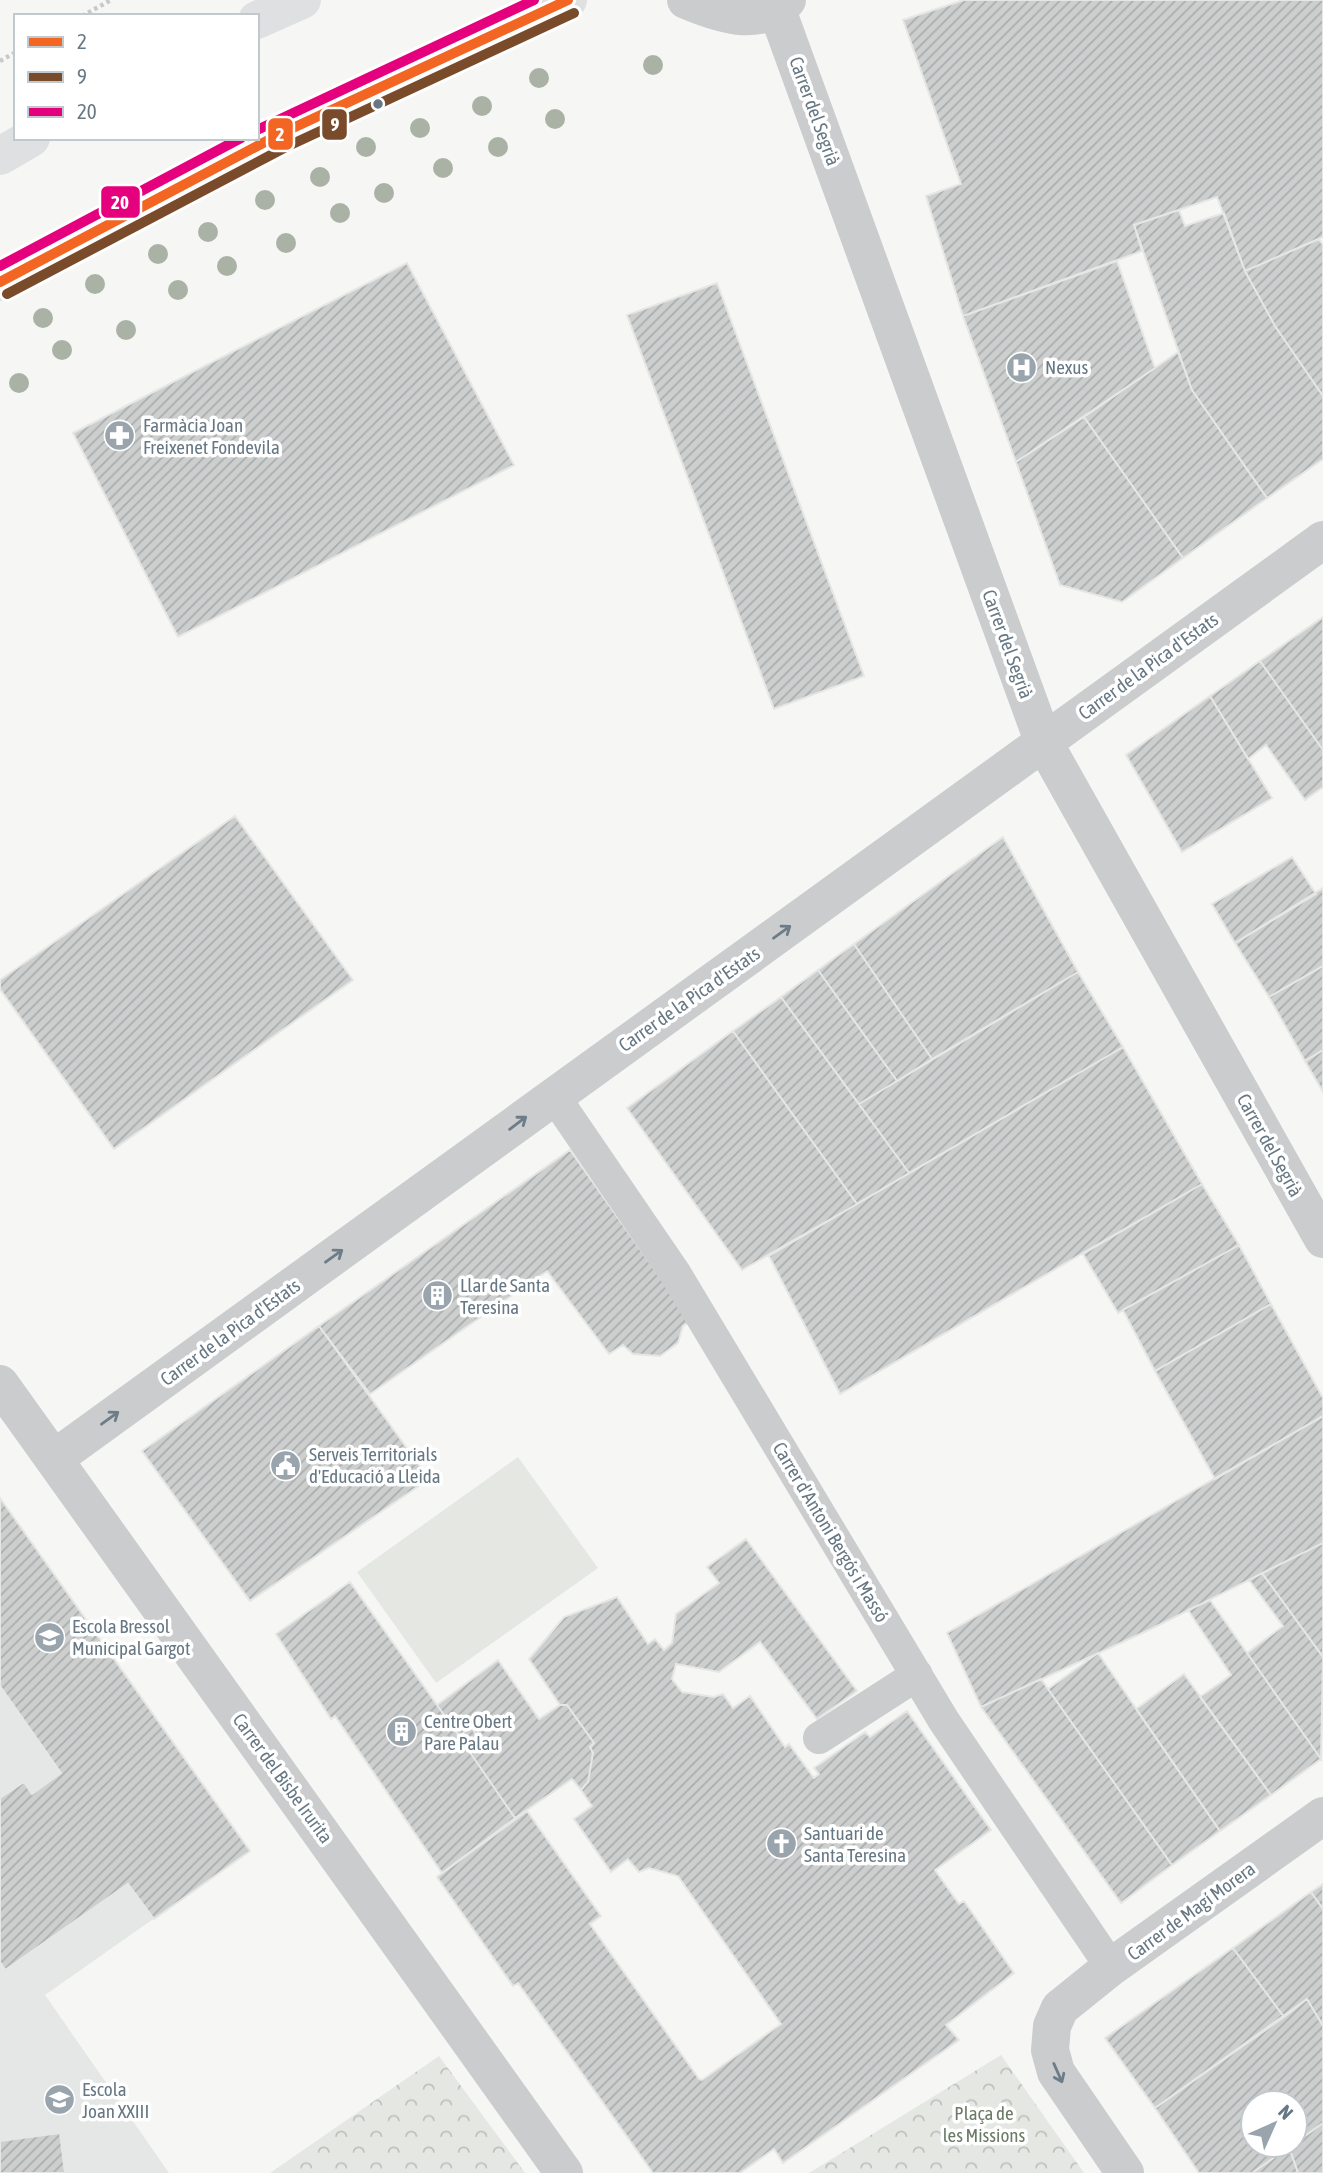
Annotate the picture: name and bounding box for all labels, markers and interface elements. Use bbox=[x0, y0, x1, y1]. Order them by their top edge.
legend bbox=[14, 14, 259, 140]
text: 2 bbox=[77, 29, 87, 53]
street label: Carrer del Segrià bbox=[785, 54, 845, 168]
text: 9 bbox=[77, 64, 87, 88]
unlabelled marker bbox=[371, 97, 385, 111]
text: 20 bbox=[77, 99, 97, 123]
line badge: 9 bbox=[321, 108, 348, 141]
text: 9 bbox=[331, 113, 340, 135]
line badge: 2 bbox=[267, 117, 294, 151]
text: 2 bbox=[276, 123, 285, 145]
line badge: 20 bbox=[100, 185, 141, 219]
text: 20 bbox=[111, 191, 129, 213]
hospital icon: Nexus bbox=[1005, 350, 1039, 384]
place label: Nexus bbox=[1045, 356, 1088, 378]
place label: Farmàcia Joan Freixenet Fondevila bbox=[143, 414, 280, 458]
pharmacy icon: Farmàcia Joan Freixenet Fondevila bbox=[103, 419, 137, 453]
street label: Carrer del Segrià bbox=[978, 587, 1038, 701]
street label: Carrer de la Pica d'Estats bbox=[1074, 608, 1222, 724]
one-way arrow bbox=[772, 925, 791, 939]
street label: Carrer de la Pica d'Estats bbox=[614, 942, 764, 1056]
street label: Carrer del Segrià bbox=[1233, 1090, 1307, 1200]
one-way arrow bbox=[508, 1115, 527, 1130]
one-way arrow bbox=[324, 1249, 343, 1263]
street label: Carrer de la Pica d'Estats bbox=[156, 1274, 304, 1390]
place label: Llar de Santa Teresina bbox=[460, 1274, 550, 1318]
building icon: Llar de Santa Teresina bbox=[420, 1279, 454, 1313]
one-way arrow bbox=[100, 1411, 119, 1425]
street label: Carrer d'Antoni Bergós i Massó bbox=[769, 1438, 894, 1626]
place label: Serveis Territorials d'Educació a Lleida bbox=[309, 1443, 441, 1487]
public building icon: Serveis Territorials d'Educació a Lleida bbox=[269, 1448, 303, 1482]
place label: Escola Bressol Municipal Gargot bbox=[72, 1615, 191, 1659]
school or university icon: Escola Bressol Municipal Gargot bbox=[32, 1620, 66, 1654]
street label: Carrer del Bisbe Irurita bbox=[229, 1709, 337, 1847]
place label: Centre Obert Pare Palau bbox=[424, 1710, 512, 1754]
building icon: Centre Obert Pare Palau bbox=[384, 1715, 418, 1749]
place label: Santuari de Santa Teresina bbox=[804, 1822, 906, 1866]
church icon: Santuari de Santa Teresina bbox=[764, 1827, 798, 1861]
street label: Carrer de Magí Morera bbox=[1123, 1857, 1259, 1965]
one-way arrow bbox=[1052, 2062, 1065, 2083]
place label: Escola Joan XXIII bbox=[82, 2078, 149, 2122]
school or university icon: Escola Joan XXIII bbox=[42, 2083, 76, 2117]
north arrow bbox=[1239, 2089, 1309, 2159]
text: N bbox=[1274, 2100, 1298, 2124]
park label: Plaça de les Missions bbox=[943, 2102, 1026, 2146]

